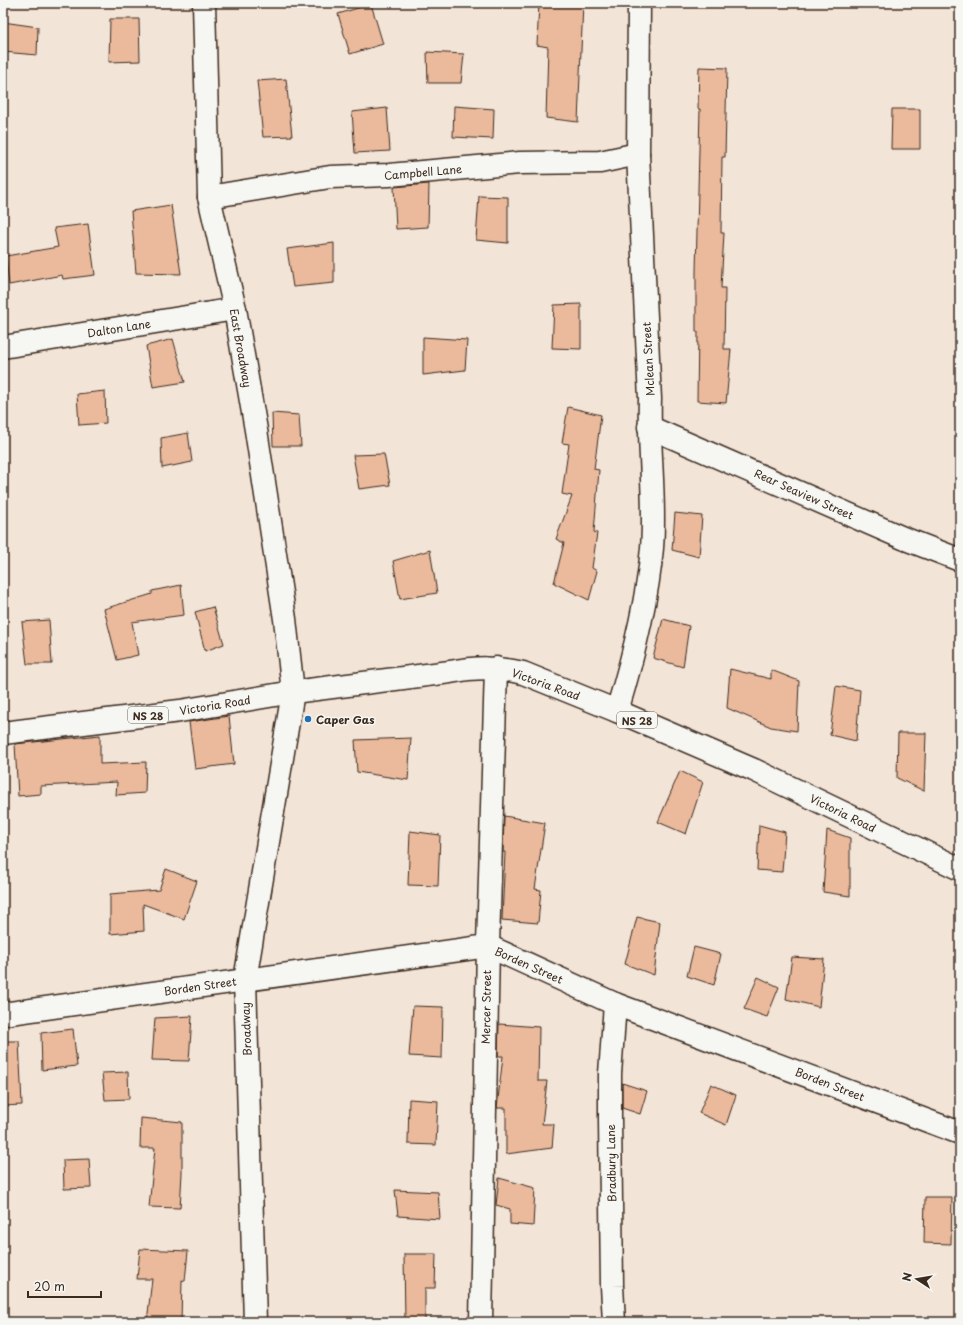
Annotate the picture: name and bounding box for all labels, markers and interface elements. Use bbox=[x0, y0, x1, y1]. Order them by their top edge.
street label: Campbell Lane bbox=[383, 160, 463, 184]
street label: East Broadway bbox=[226, 307, 256, 389]
street label: Dalton Lane bbox=[86, 315, 152, 341]
street label: Mclean Street bbox=[638, 321, 658, 396]
street label: Rear Seaview Street bbox=[752, 464, 857, 524]
street label: Victoria Road bbox=[509, 664, 583, 704]
street label: Victoria Road bbox=[178, 691, 252, 719]
road number: NS 28 bbox=[128, 707, 168, 723]
place label: Caper Gas bbox=[316, 711, 375, 728]
road number: NS 28 bbox=[617, 712, 657, 728]
marker: Caper Gas bbox=[303, 714, 313, 724]
street label: Victoria Road bbox=[807, 790, 879, 836]
street label: Borden Street bbox=[492, 942, 566, 988]
street label: Mercer Street bbox=[477, 969, 495, 1044]
street label: Borden Street bbox=[163, 972, 238, 1000]
street label: Broadway bbox=[237, 1002, 255, 1056]
street label: Borden Street bbox=[793, 1063, 868, 1105]
street label: Bradbury Lane bbox=[602, 1124, 620, 1202]
north arrow bbox=[897, 1259, 937, 1299]
text: N bbox=[898, 1271, 916, 1283]
scale bar bbox=[28, 1273, 101, 1299]
text: 20 m bbox=[34, 1277, 65, 1295]

